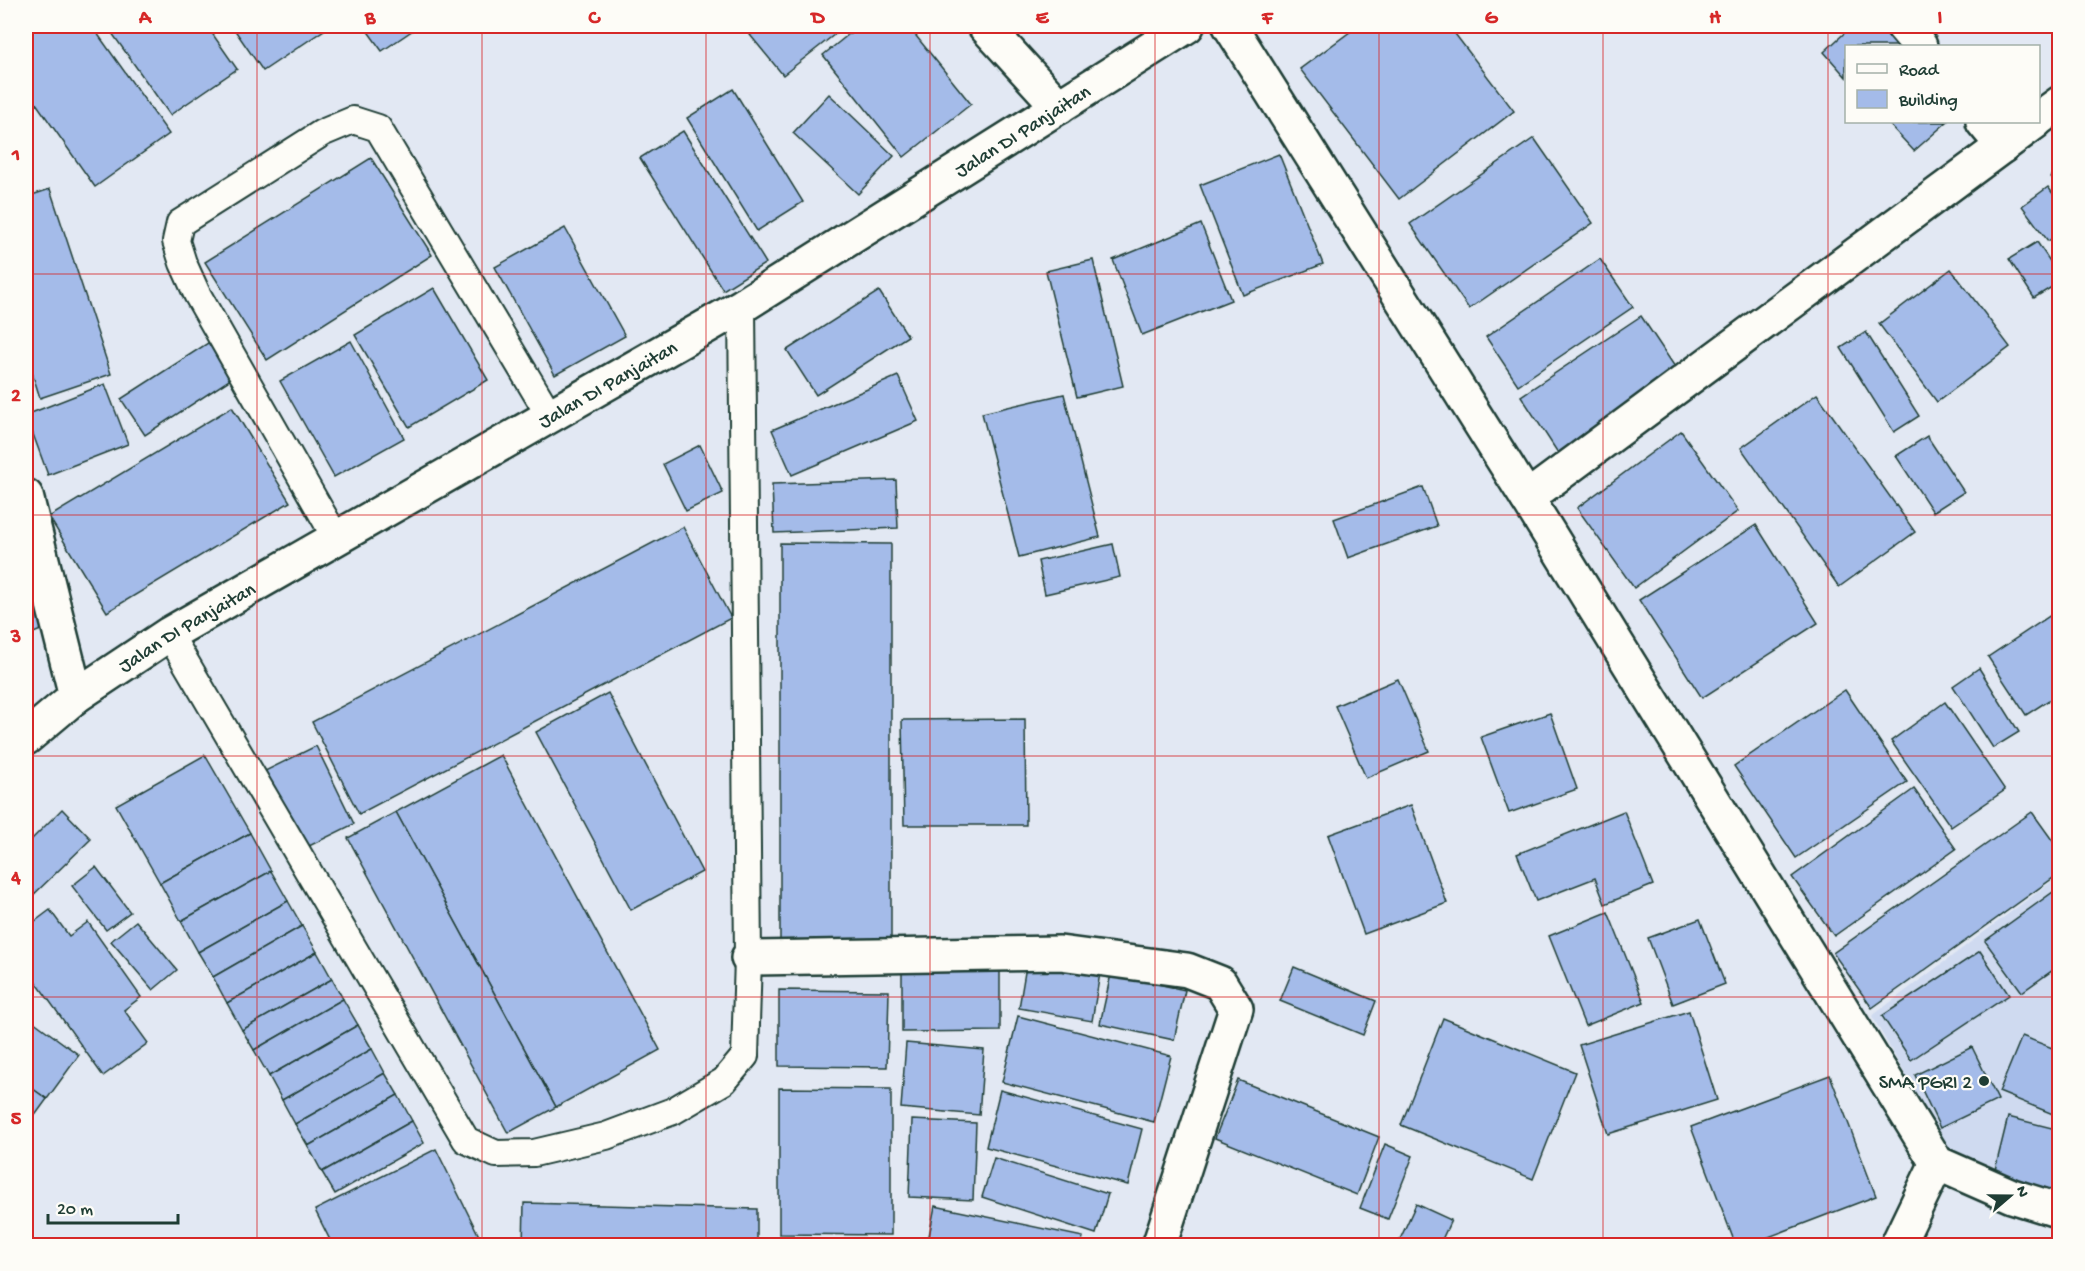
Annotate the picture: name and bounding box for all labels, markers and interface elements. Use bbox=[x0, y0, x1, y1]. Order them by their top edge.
text: A bbox=[138, 8, 153, 31]
text: B bbox=[364, 8, 376, 31]
text: C bbox=[588, 8, 602, 31]
text: D bbox=[809, 8, 825, 31]
text: E bbox=[1036, 8, 1050, 31]
text: F bbox=[1261, 8, 1274, 31]
text: G bbox=[1485, 8, 1499, 31]
text: H bbox=[1709, 8, 1721, 31]
text: I bbox=[1938, 8, 1943, 31]
legend bbox=[1845, 45, 2040, 123]
text: Road bbox=[1899, 61, 1940, 82]
street label: Jalan DI Panjaitan bbox=[952, 81, 1096, 184]
text: Building bbox=[1898, 91, 1958, 112]
text: 1 bbox=[11, 145, 20, 168]
street label: Jalan DI Panjaitan bbox=[536, 337, 683, 435]
text: 2 bbox=[11, 386, 21, 409]
street label: Jalan DI Panjaitan bbox=[115, 579, 261, 679]
text: 3 bbox=[10, 627, 21, 650]
text: 4 bbox=[10, 868, 21, 891]
place label: SMA PGRI 2 bbox=[1879, 1073, 1972, 1096]
marker: SMA PGRI 2 bbox=[1977, 1074, 1991, 1088]
text: 5 bbox=[11, 1109, 22, 1132]
north arrow bbox=[1980, 1166, 2040, 1226]
text: N bbox=[2010, 1184, 2032, 1201]
scale bar bbox=[48, 1187, 178, 1225]
text: 20 m bbox=[57, 1200, 93, 1221]

